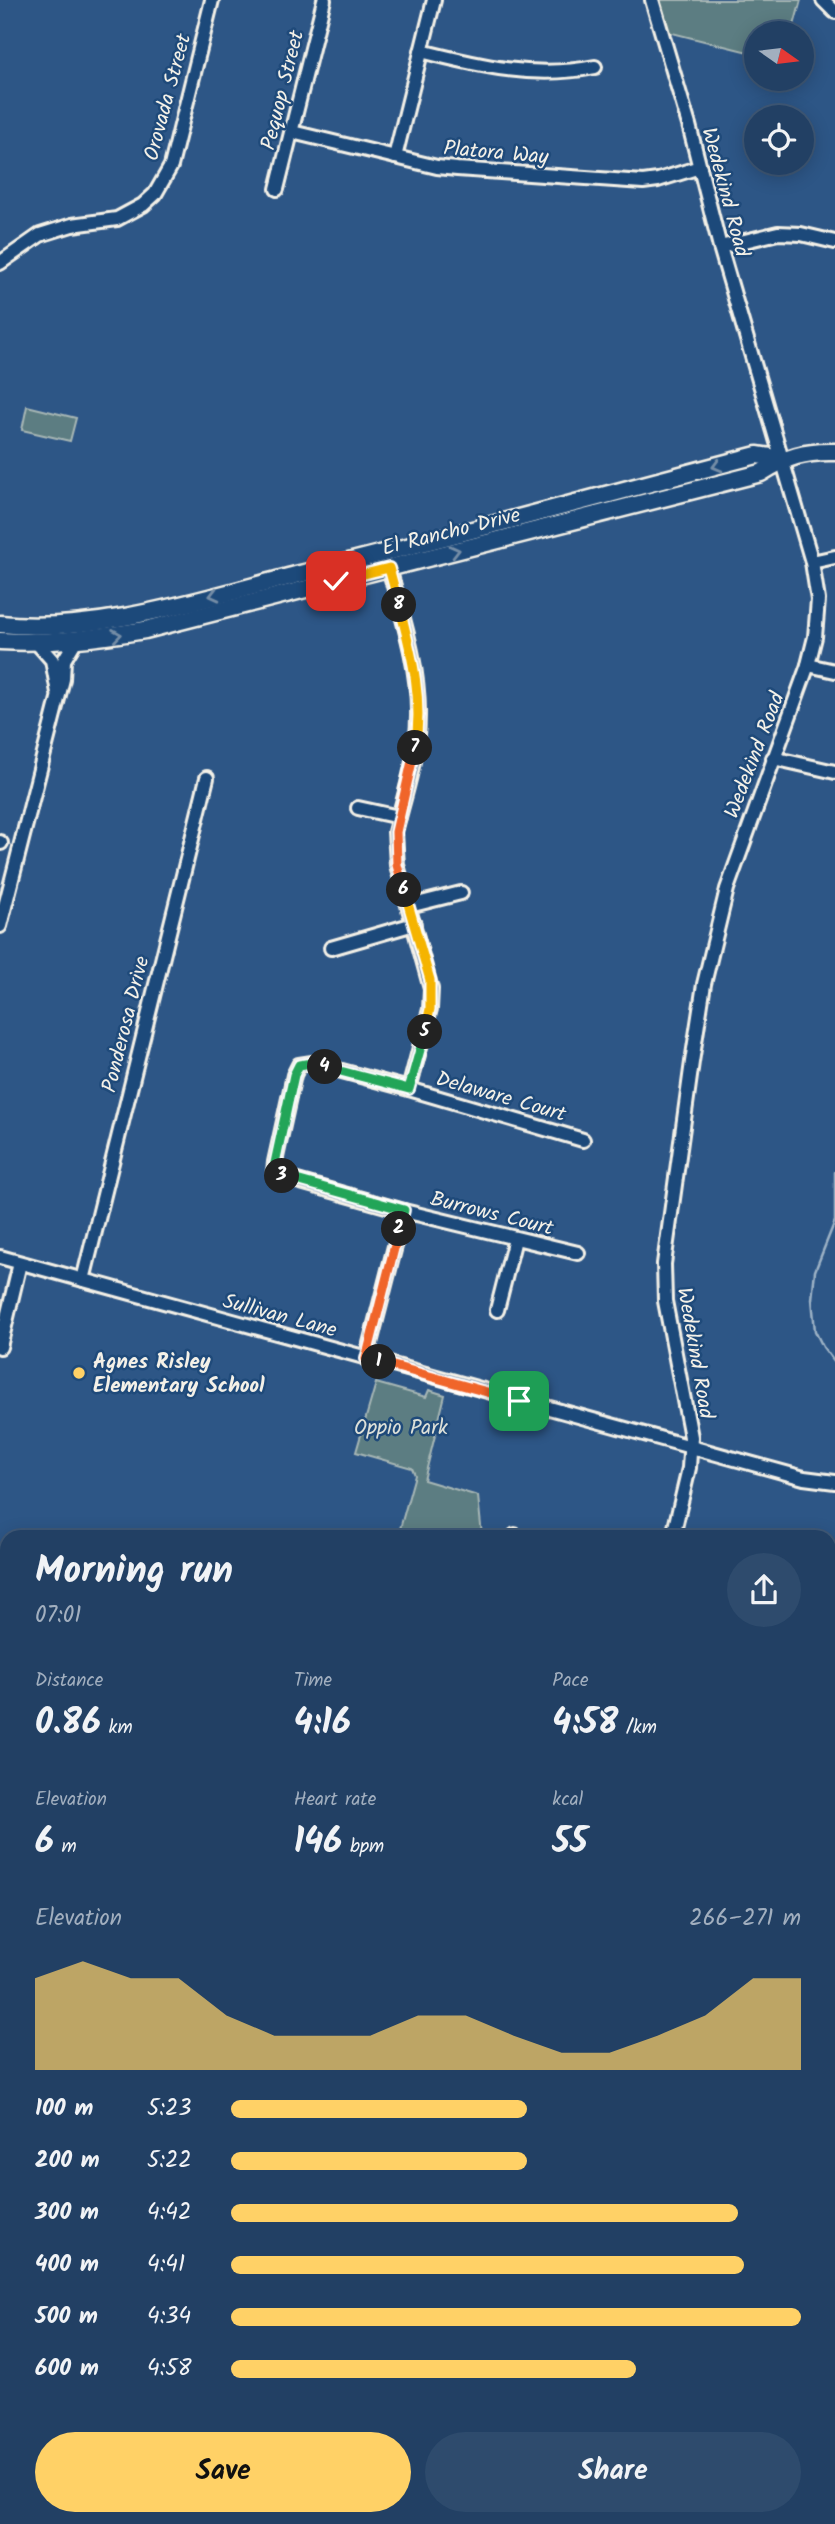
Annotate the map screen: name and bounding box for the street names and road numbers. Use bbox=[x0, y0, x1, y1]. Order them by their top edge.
street label: Pequop Street bbox=[253, 26, 314, 154]
street label: Orovada Street bbox=[136, 29, 201, 164]
street label: Wedekind Road bbox=[691, 124, 758, 261]
street label: Platora Way bbox=[442, 132, 550, 175]
street label: El Rancho Drive bbox=[379, 499, 525, 566]
street label: Wedekind Road bbox=[716, 687, 795, 823]
street label: Ponderosa Drive bbox=[94, 952, 159, 1096]
street label: Delaware Court bbox=[432, 1063, 570, 1132]
street label: Burrows Court bbox=[427, 1183, 557, 1246]
street label: Sullivan Lane bbox=[219, 1285, 341, 1348]
street label: Wedekind Road bbox=[667, 1285, 722, 1422]

